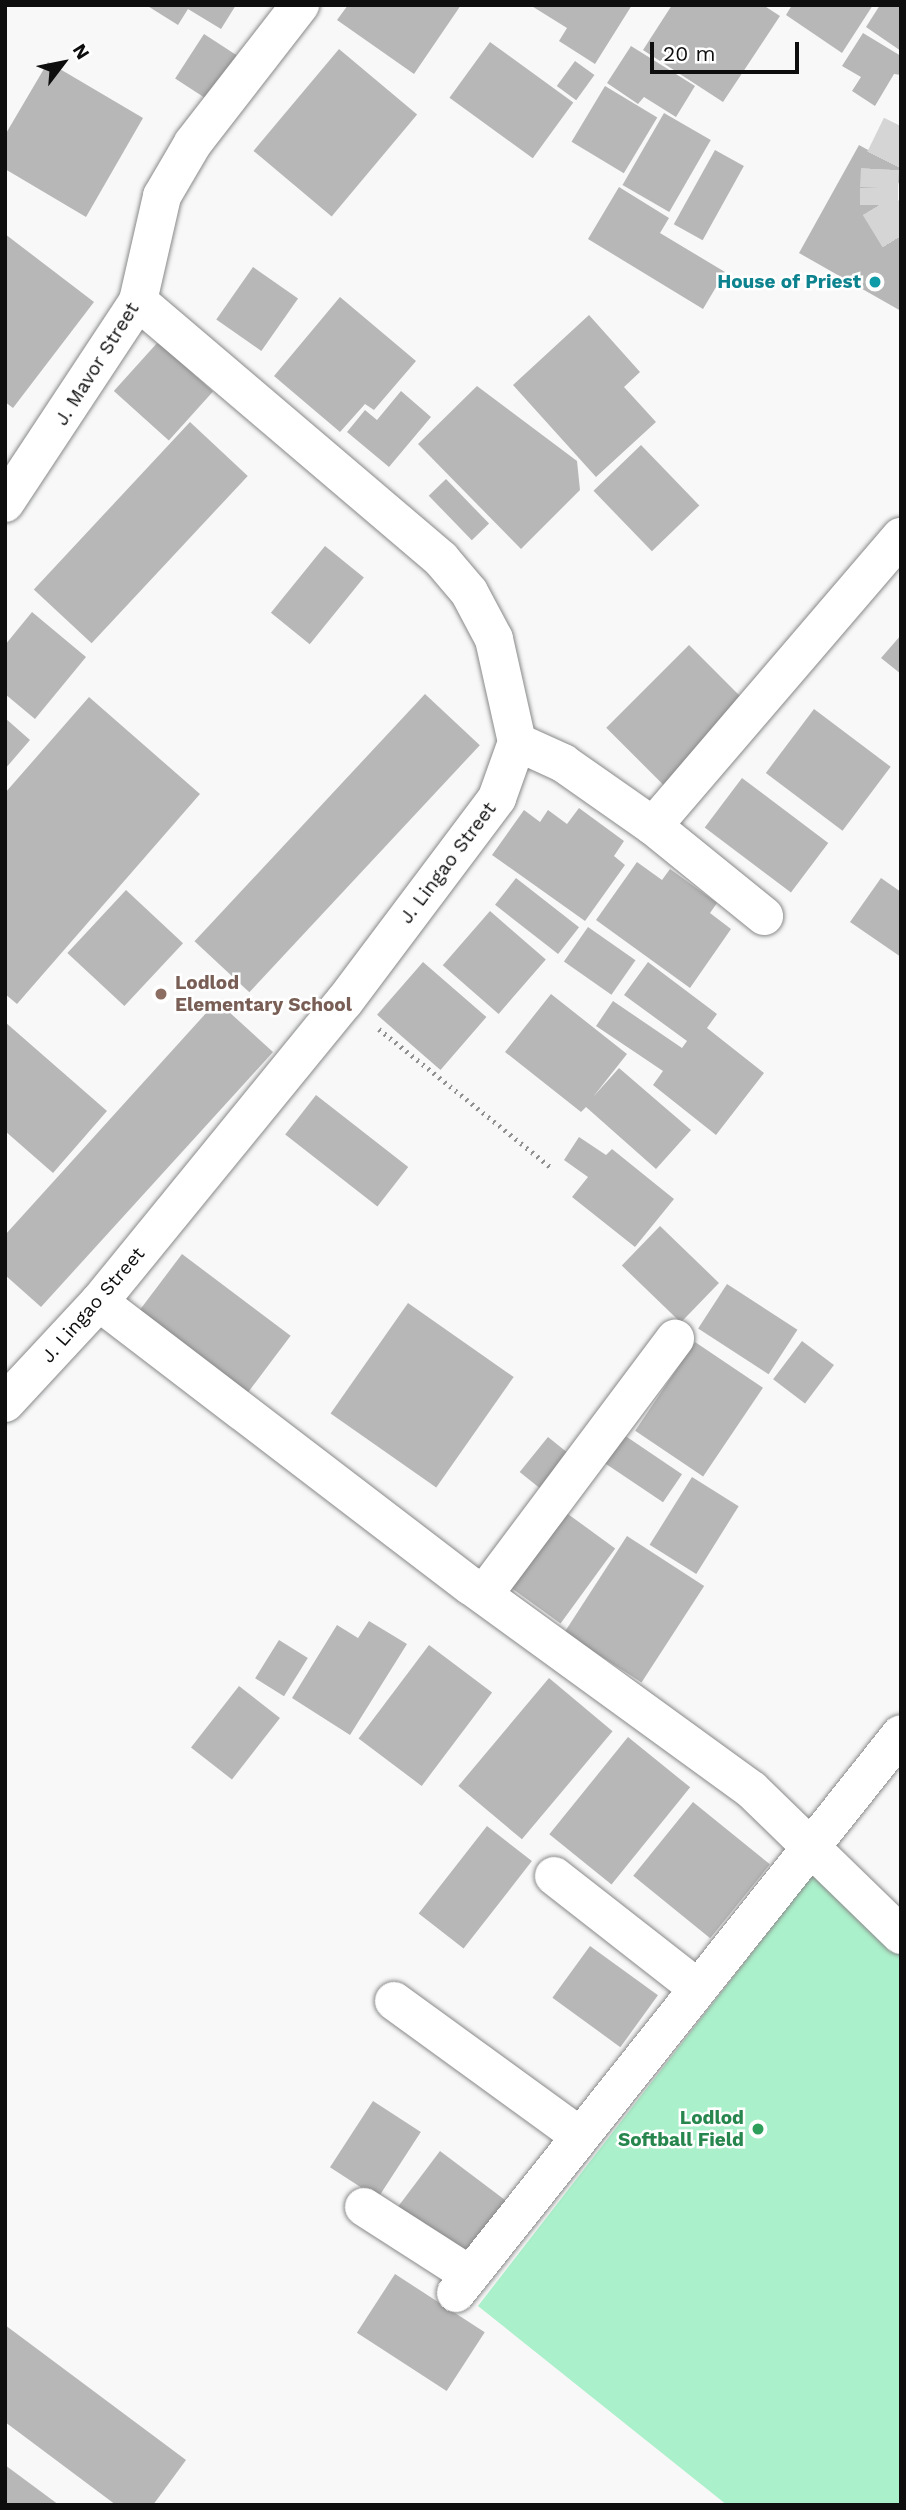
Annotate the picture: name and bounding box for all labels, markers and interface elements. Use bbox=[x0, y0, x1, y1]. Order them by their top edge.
north arrow bbox=[28, 28, 98, 98]
scale bar bbox=[654, 28, 803, 72]
text: N bbox=[68, 40, 95, 64]
text: 20 m bbox=[663, 41, 715, 66]
place label: House of Priest bbox=[717, 271, 861, 293]
marker: House of Priest bbox=[867, 274, 883, 290]
street label: J. Mavor Street bbox=[50, 298, 144, 430]
street label: J. Lingao Street bbox=[395, 798, 501, 928]
place label: Lodlod Elementary School bbox=[175, 972, 352, 1016]
marker: Lodlod Elementary School bbox=[153, 986, 169, 1002]
street label: J. Lingao Street bbox=[37, 1242, 149, 1368]
place label: Lodlod Softball Field bbox=[618, 2107, 744, 2151]
marker: Lodlod Softball Field bbox=[750, 2121, 766, 2137]

